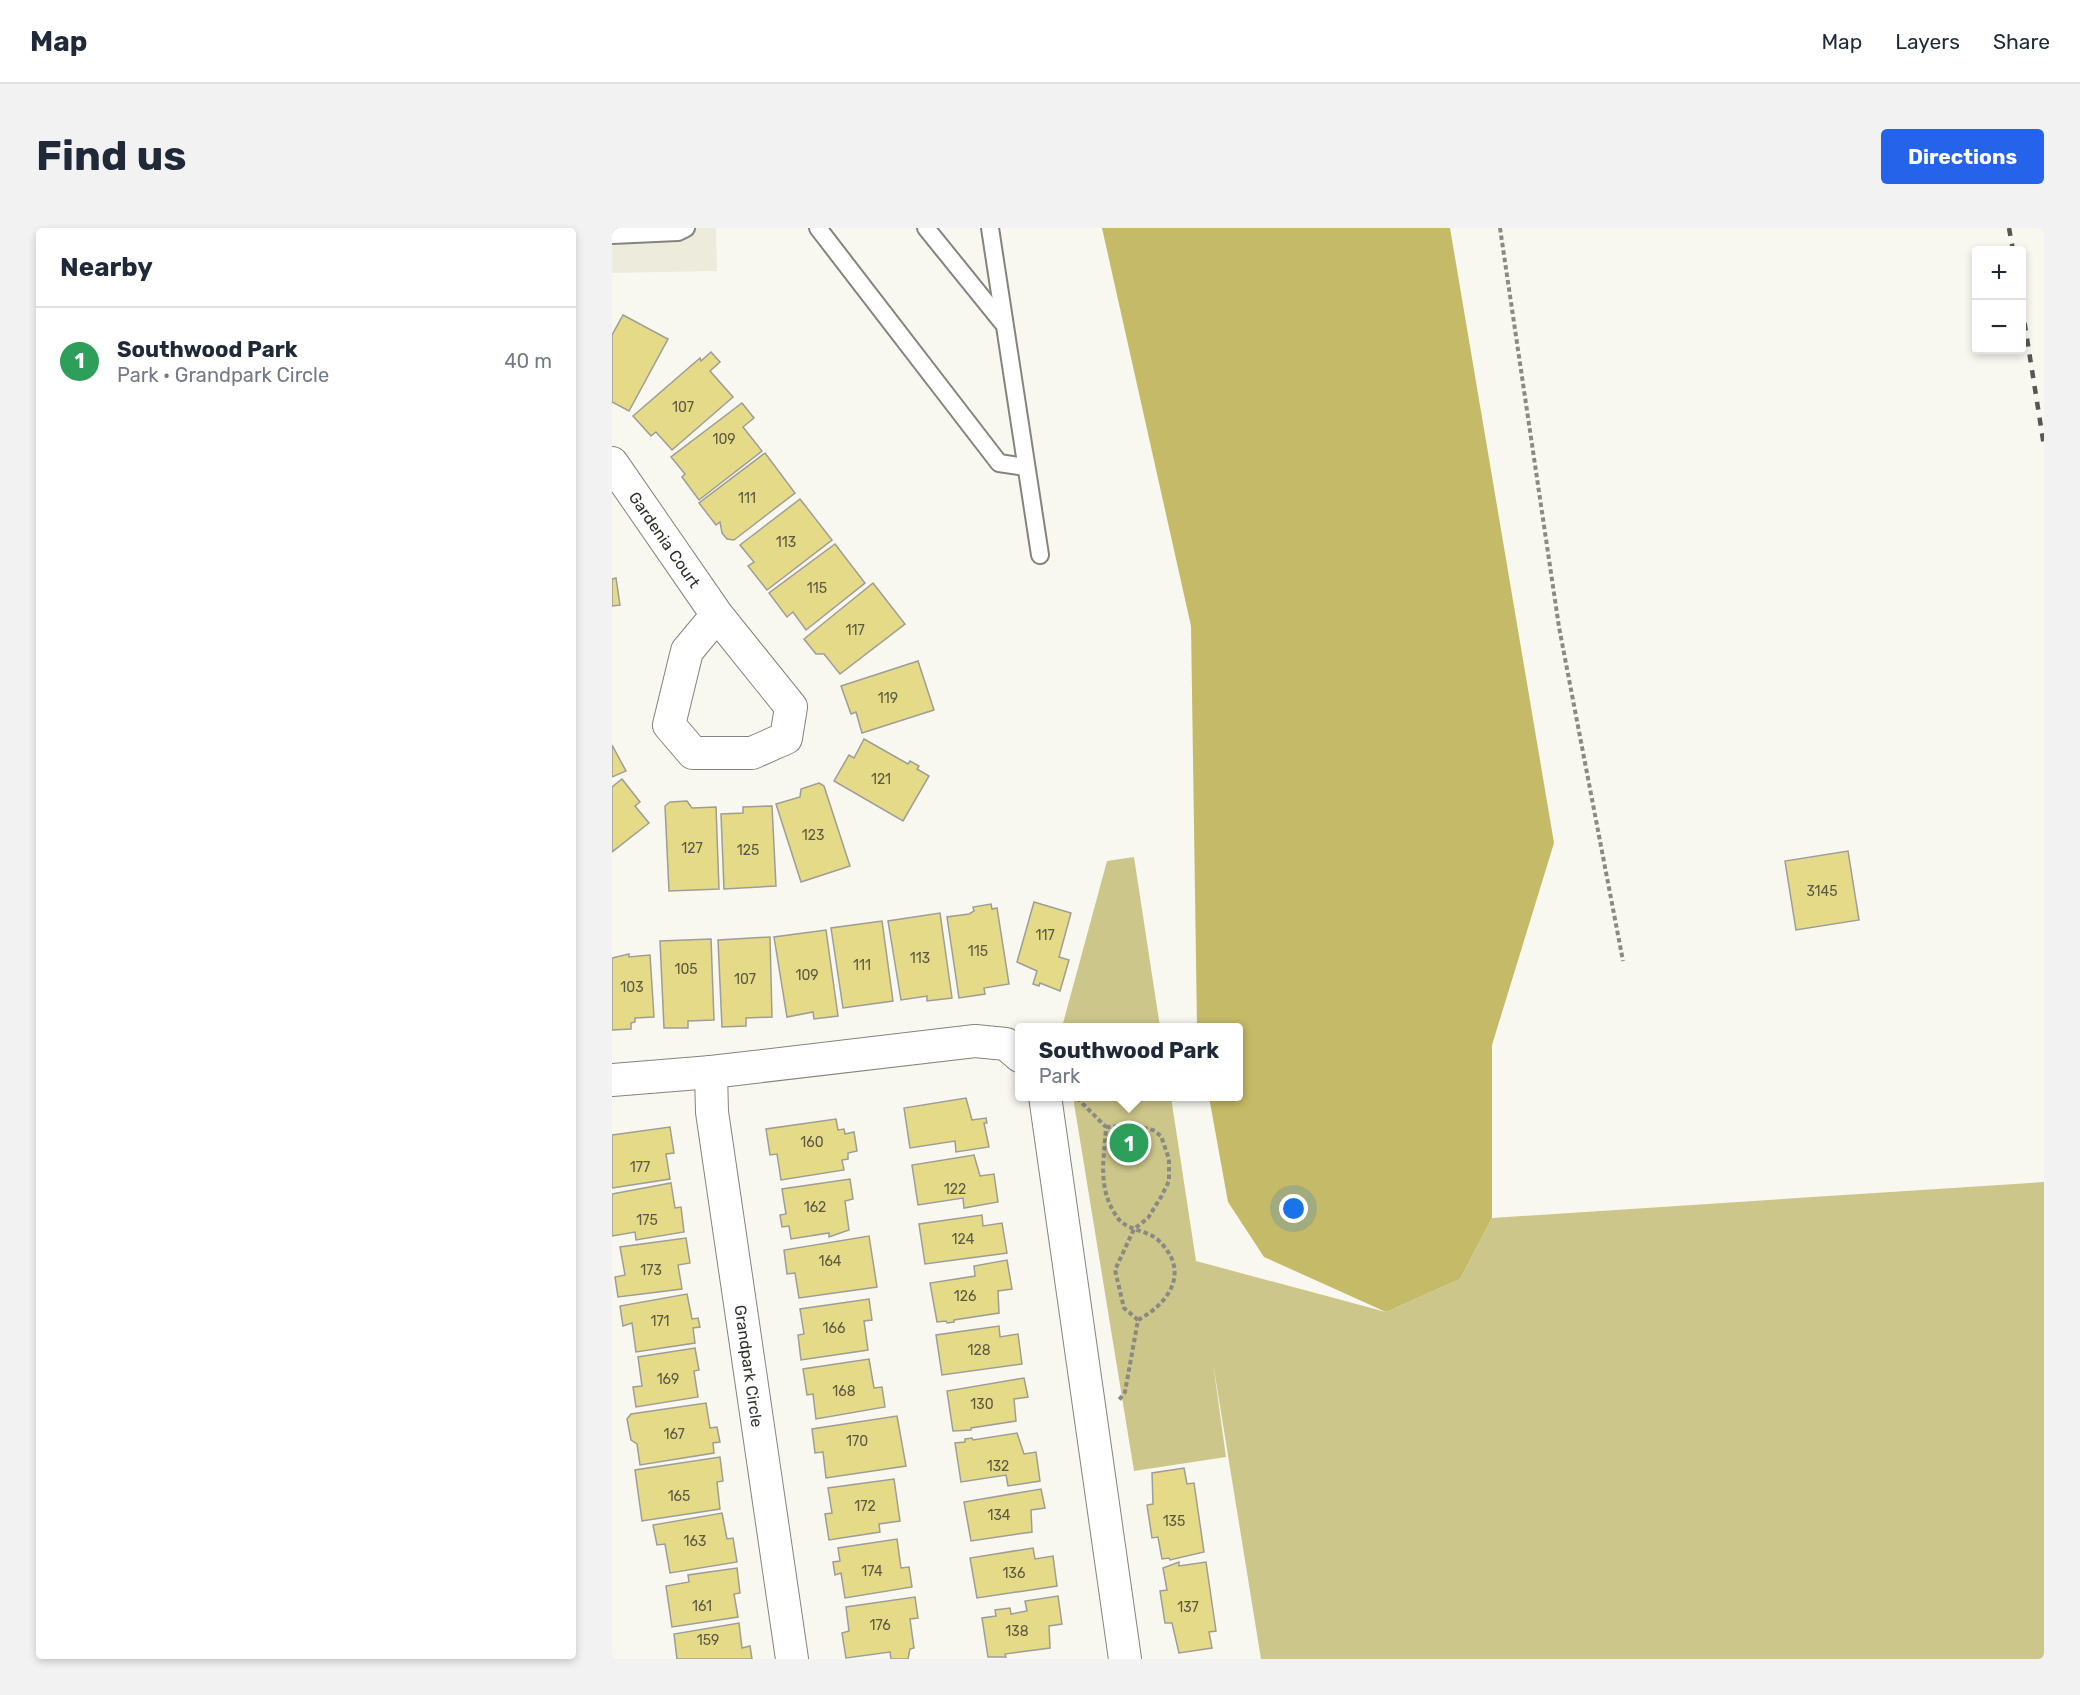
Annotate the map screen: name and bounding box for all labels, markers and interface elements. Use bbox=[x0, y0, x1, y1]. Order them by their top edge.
text: Map bbox=[30, 25, 87, 58]
text: Map bbox=[1821, 29, 1862, 54]
text: Layers bbox=[1895, 29, 1960, 54]
text: Share bbox=[1993, 29, 2050, 54]
button: Directions bbox=[1881, 129, 2044, 184]
text: Find us bbox=[36, 131, 187, 181]
map controls bbox=[1972, 246, 2026, 354]
button: + bbox=[1972, 246, 2026, 300]
text: Nearby bbox=[60, 252, 153, 283]
button: − bbox=[1972, 300, 2026, 354]
text: Southwood Park bbox=[117, 336, 298, 363]
text: 1 bbox=[75, 349, 84, 373]
text: 40 m bbox=[504, 349, 552, 373]
text: Park · Grandpark Circle bbox=[117, 363, 329, 387]
house number: 107 bbox=[672, 399, 694, 416]
house number: 109 bbox=[712, 431, 736, 448]
street label: Gardenia Court bbox=[625, 488, 704, 591]
house number: 111 bbox=[738, 490, 756, 507]
house number: 113 bbox=[776, 534, 796, 551]
house number: 115 bbox=[807, 580, 827, 597]
house number: 117 bbox=[845, 622, 865, 639]
house number: 119 bbox=[878, 690, 898, 707]
house number: 121 bbox=[871, 771, 891, 788]
house number: 123 bbox=[802, 827, 824, 844]
house number: 127 bbox=[681, 840, 703, 857]
house number: 125 bbox=[737, 842, 759, 859]
house number: 3145 bbox=[1806, 883, 1838, 900]
house number: 117 bbox=[1035, 927, 1055, 944]
house number: 115 bbox=[968, 943, 988, 960]
house number: 113 bbox=[910, 950, 930, 967]
house number: 111 bbox=[853, 957, 871, 974]
house number: 105 bbox=[674, 961, 698, 978]
house number: 109 bbox=[795, 967, 819, 984]
house number: 107 bbox=[734, 971, 756, 988]
house number: 103 bbox=[620, 979, 644, 996]
popup bbox=[1015, 1023, 1243, 1101]
text: Southwood Park bbox=[1039, 1037, 1219, 1064]
text: Park bbox=[1039, 1064, 1080, 1088]
pin: 1 bbox=[1110, 1120, 1148, 1166]
house number: 160 bbox=[800, 1134, 824, 1151]
house number: 177 bbox=[630, 1159, 650, 1176]
house number: 122 bbox=[944, 1181, 966, 1198]
your location bbox=[1279, 1194, 1308, 1223]
house number: 162 bbox=[804, 1199, 826, 1216]
house number: 175 bbox=[636, 1212, 658, 1229]
house number: 124 bbox=[952, 1231, 975, 1248]
house number: 164 bbox=[818, 1253, 842, 1270]
house number: 173 bbox=[640, 1262, 662, 1279]
house number: 126 bbox=[954, 1288, 976, 1305]
street label: Grandpark Circle bbox=[731, 1304, 767, 1429]
house number: 171 bbox=[650, 1313, 670, 1330]
house number: 166 bbox=[823, 1320, 845, 1337]
house number: 128 bbox=[967, 1342, 991, 1359]
house number: 169 bbox=[657, 1371, 679, 1388]
house number: 168 bbox=[832, 1383, 856, 1400]
house number: 130 bbox=[970, 1396, 994, 1413]
house number: 167 bbox=[663, 1426, 685, 1443]
house number: 170 bbox=[846, 1433, 868, 1450]
house number: 132 bbox=[987, 1458, 1009, 1475]
house number: 165 bbox=[668, 1488, 690, 1505]
house number: 172 bbox=[854, 1498, 876, 1515]
house number: 134 bbox=[987, 1507, 1011, 1524]
house number: 135 bbox=[1163, 1513, 1185, 1530]
house number: 163 bbox=[684, 1533, 706, 1550]
house number: 174 bbox=[861, 1563, 883, 1580]
house number: 136 bbox=[1003, 1565, 1025, 1582]
house number: 161 bbox=[692, 1598, 712, 1615]
house number: 137 bbox=[1177, 1599, 1199, 1616]
house number: 176 bbox=[869, 1617, 891, 1634]
house number: 138 bbox=[1005, 1623, 1029, 1640]
house number: 159 bbox=[697, 1632, 719, 1649]

